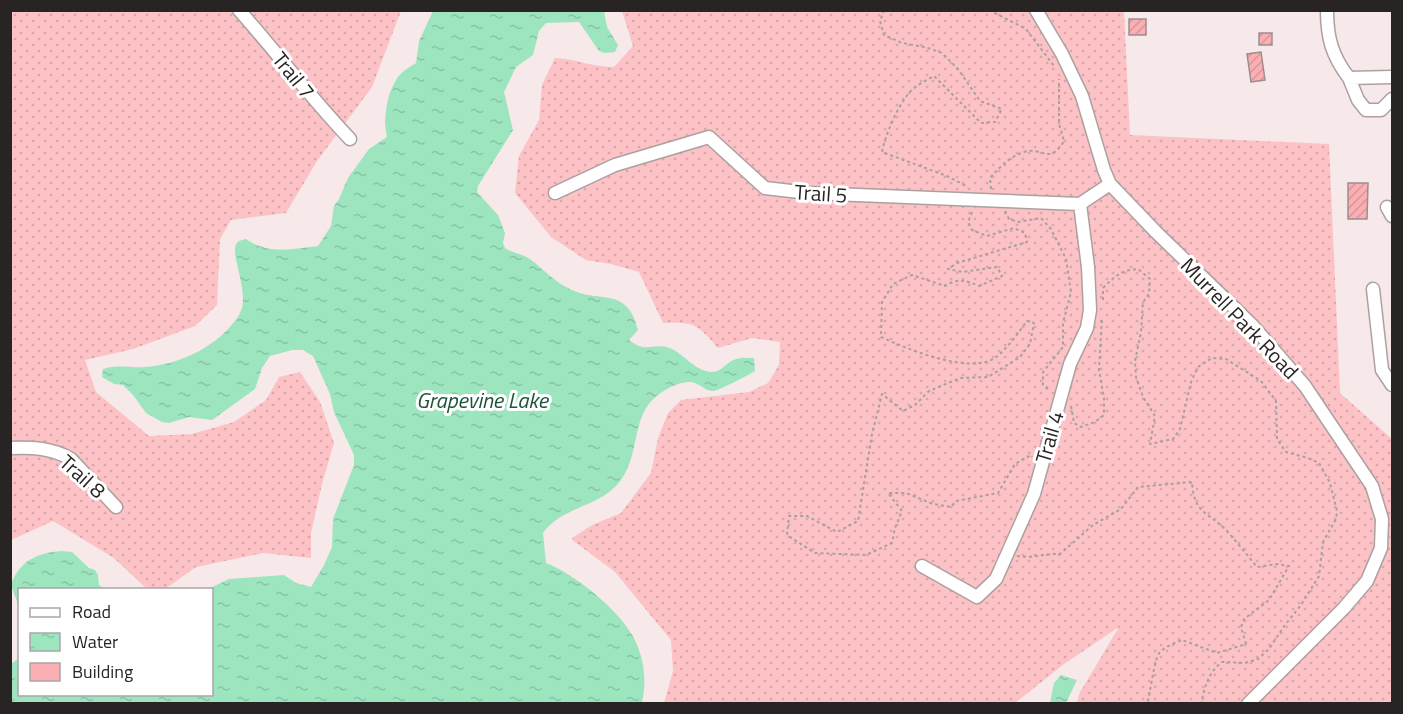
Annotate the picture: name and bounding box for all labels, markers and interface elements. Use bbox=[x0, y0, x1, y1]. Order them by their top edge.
street label: Trail 7 bbox=[265, 44, 323, 106]
street label: Trail 5 bbox=[794, 175, 848, 211]
street label: Murrell Park Road bbox=[1173, 250, 1307, 386]
water label: Grapevine Lake bbox=[416, 383, 550, 417]
street label: Trail 4 bbox=[1026, 407, 1072, 467]
street label: Trail 8 bbox=[53, 446, 114, 506]
legend bbox=[18, 588, 213, 696]
text: Road bbox=[72, 598, 111, 625]
text: Water bbox=[72, 628, 118, 655]
text: Building bbox=[72, 658, 133, 685]

